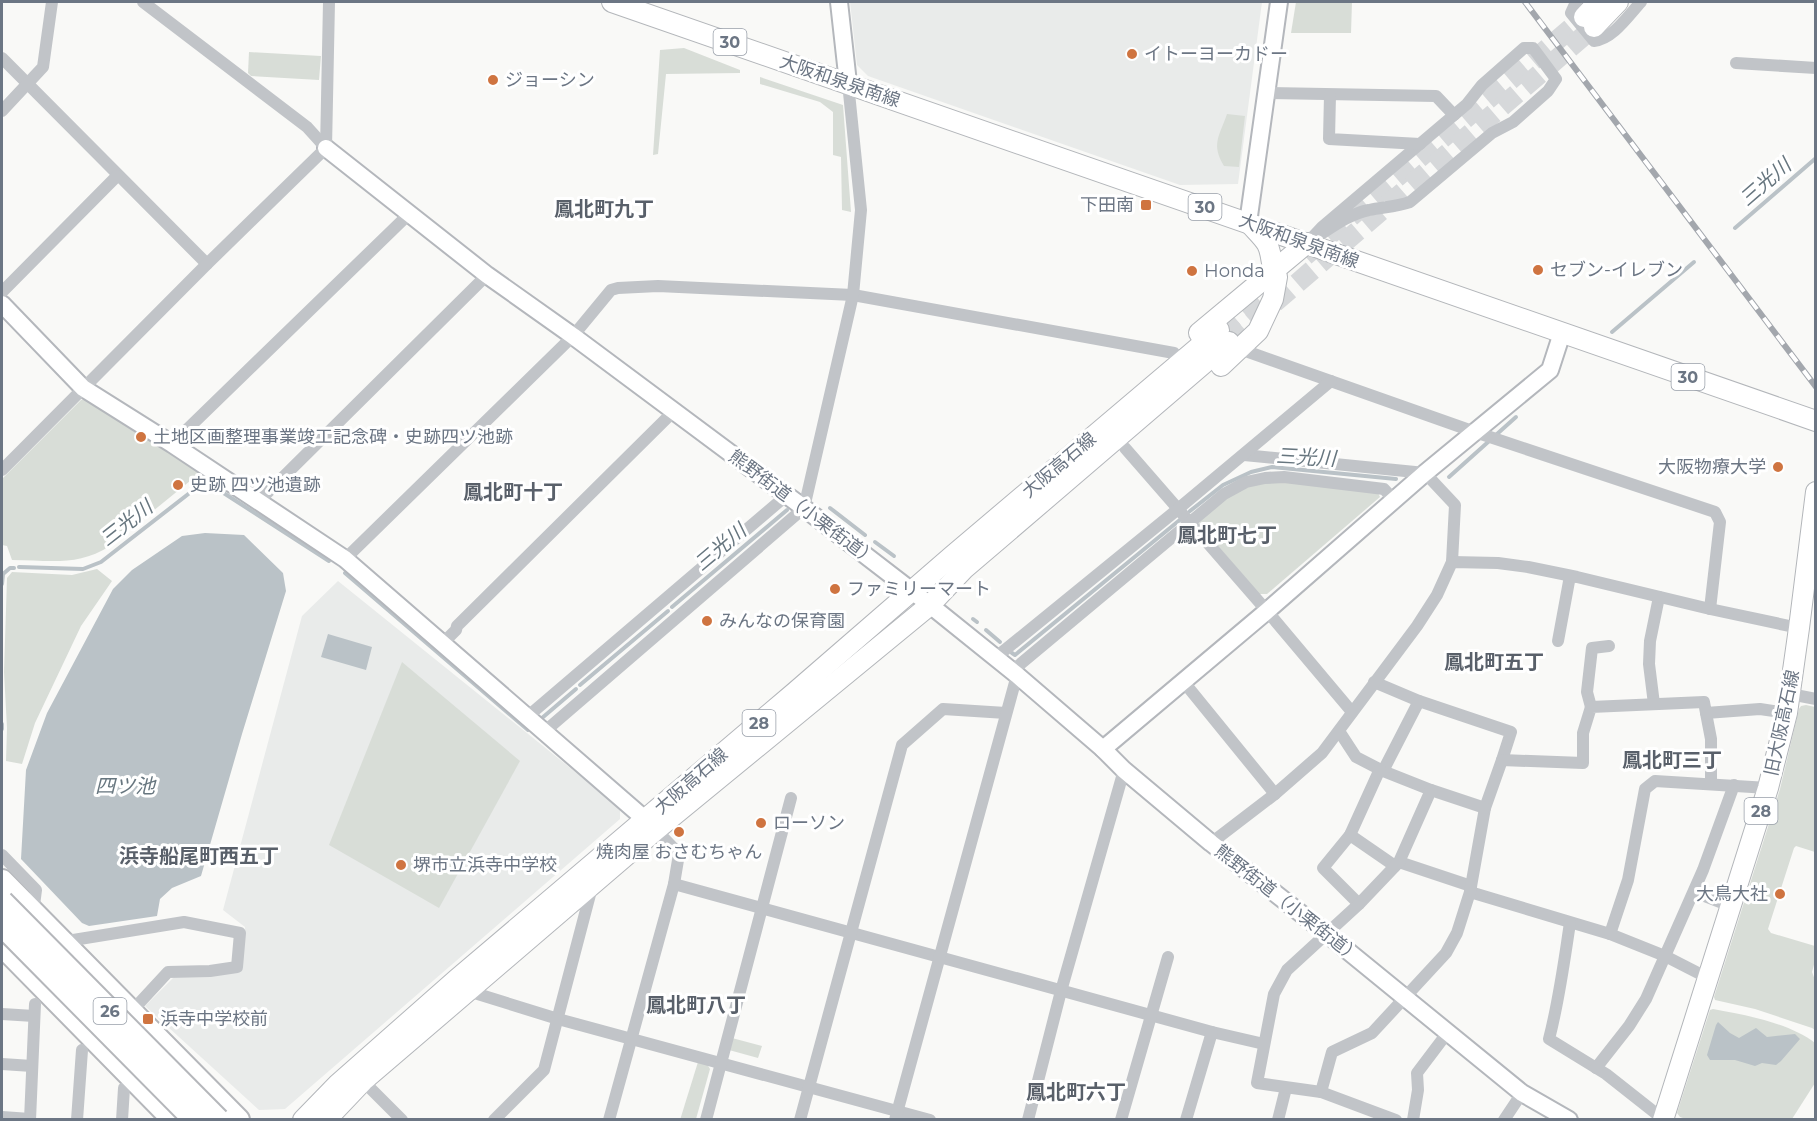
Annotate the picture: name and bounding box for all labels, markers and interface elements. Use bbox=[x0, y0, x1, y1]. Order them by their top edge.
road number: 30 bbox=[714, 29, 746, 55]
place label: イトーヨーカドー bbox=[1144, 43, 1288, 65]
marker: イトーヨーカドー bbox=[1125, 47, 1139, 61]
street label: 大阪和泉泉南線 bbox=[777, 50, 903, 112]
place label: ジョーシン bbox=[505, 69, 595, 91]
marker: ジョーシン bbox=[486, 73, 500, 87]
water label: 三光川 bbox=[1734, 152, 1797, 211]
place label: 下田南 bbox=[1080, 194, 1134, 216]
road number: 30 bbox=[1188, 194, 1222, 220]
district label: 鳳北町九丁 bbox=[554, 197, 654, 221]
marker: 下田南 bbox=[1139, 198, 1153, 212]
street label: 大阪和泉泉南線 bbox=[1236, 209, 1362, 273]
place label: セブン-イレブン bbox=[1550, 259, 1683, 281]
place label: Honda bbox=[1204, 260, 1265, 282]
marker: セブン-イレブン bbox=[1531, 263, 1545, 277]
marker: Honda bbox=[1185, 264, 1199, 278]
road number: 30 bbox=[1672, 364, 1704, 390]
place label: 土地区画整理事業竣工記念碑・史跡四ツ池跡 bbox=[153, 426, 513, 448]
street label: 大阪高石線 bbox=[1017, 428, 1101, 502]
marker: 土地区画整理事業竣工記念碑・史跡四ツ池跡 bbox=[134, 430, 148, 444]
water label: 三光川 bbox=[1275, 443, 1339, 471]
street label: 熊野街道（小栗街道） bbox=[725, 445, 881, 571]
place label: 大阪物療大学 bbox=[1658, 456, 1766, 478]
marker: 大阪物療大学 bbox=[1771, 460, 1785, 474]
place label: 史跡 四ツ池遺跡 bbox=[190, 474, 321, 496]
marker: 史跡 四ツ池遺跡 bbox=[171, 478, 185, 492]
district label: 鳳北町十丁 bbox=[463, 480, 563, 504]
water label: 三光川 bbox=[95, 494, 159, 551]
water label: 三光川 bbox=[689, 517, 752, 575]
district label: 鳳北町七丁 bbox=[1177, 523, 1277, 547]
place label: ファミリーマート bbox=[847, 578, 991, 600]
marker: ファミリーマート bbox=[828, 582, 842, 596]
place label: みんなの保育園 bbox=[719, 610, 845, 632]
marker: みんなの保育園 bbox=[700, 614, 714, 628]
district label: 鳳北町五丁 bbox=[1444, 650, 1544, 674]
street label: 旧大阪高石線 bbox=[1760, 668, 1804, 778]
road number: 28 bbox=[742, 710, 776, 736]
street label: 大阪高石線 bbox=[650, 743, 732, 819]
district label: 鳳北町三丁 bbox=[1622, 748, 1722, 772]
water label: 四ツ池 bbox=[95, 774, 157, 798]
road number: 28 bbox=[1744, 798, 1778, 824]
place label: ローソン bbox=[773, 812, 845, 834]
marker: ローソン bbox=[754, 816, 768, 830]
marker: 焼肉屋 おさむちゃん bbox=[672, 825, 686, 839]
street label: 熊野街道（小栗街道） bbox=[1210, 840, 1366, 968]
place label: 焼肉屋 おさむちゃん bbox=[596, 841, 762, 863]
district label: 浜寺船尾町西五丁 bbox=[119, 844, 279, 868]
place label: 堺市立浜寺中学校 bbox=[413, 854, 557, 876]
marker: 堺市立浜寺中学校 bbox=[394, 858, 408, 872]
place label: 大鳥大社 bbox=[1696, 883, 1768, 905]
marker: 大鳥大社 bbox=[1773, 887, 1787, 901]
district label: 鳳北町八丁 bbox=[646, 993, 746, 1017]
road number: 26 bbox=[94, 998, 126, 1024]
place label: 浜寺中学校前 bbox=[160, 1008, 268, 1030]
marker: 浜寺中学校前 bbox=[141, 1012, 155, 1026]
district label: 鳳北町六丁 bbox=[1026, 1080, 1126, 1104]

